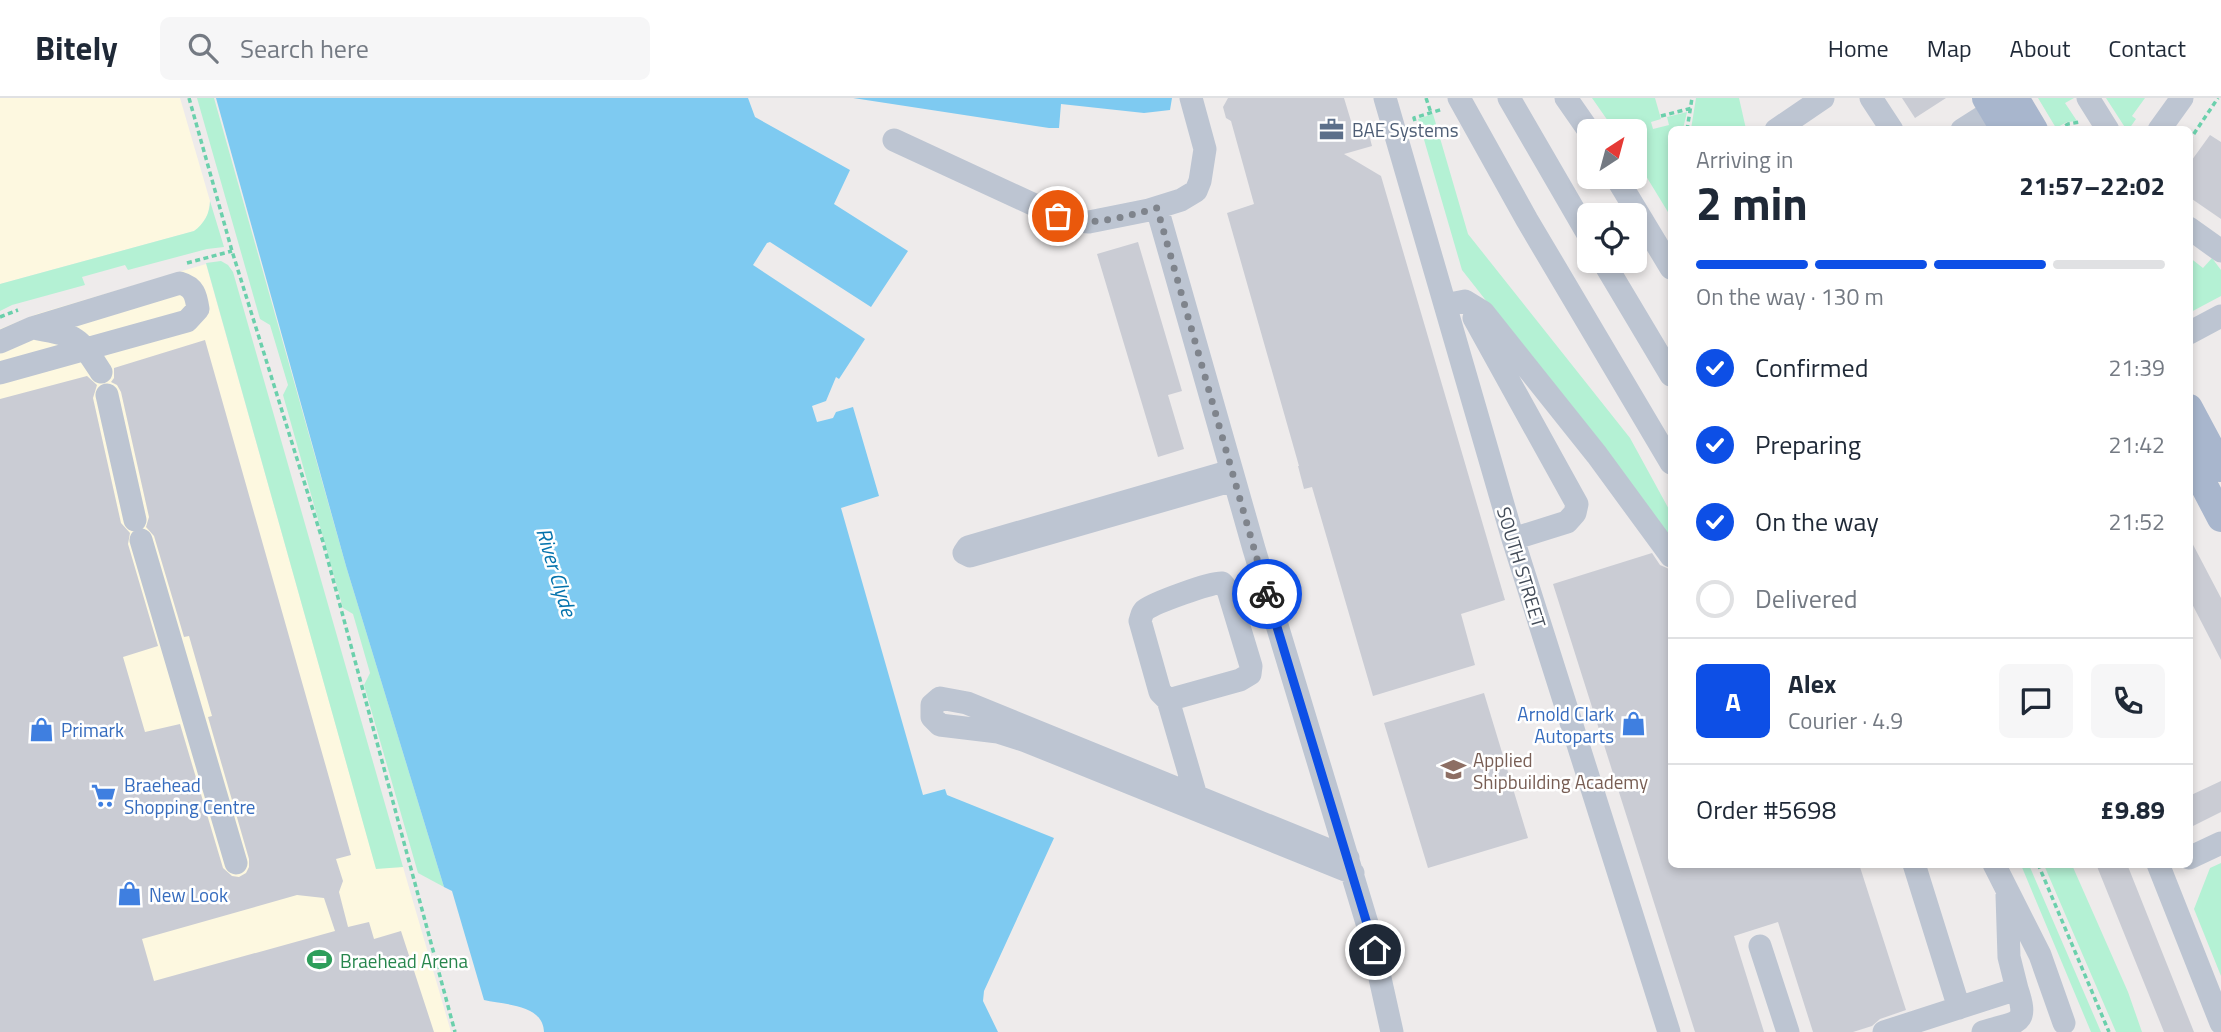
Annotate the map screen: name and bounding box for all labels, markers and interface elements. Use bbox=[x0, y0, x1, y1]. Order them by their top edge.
search box bbox=[160, 17, 650, 80]
text: Bitely bbox=[35, 23, 118, 73]
icon: search bbox=[184, 29, 222, 67]
text: Search here bbox=[240, 29, 369, 68]
text: Home bbox=[1828, 30, 1889, 66]
text: Map bbox=[1927, 30, 1972, 66]
text: About bbox=[2010, 30, 2070, 66]
text: Contact bbox=[2108, 30, 2186, 66]
office icon: BAE Systems bbox=[1318, 115, 1346, 143]
place label: BAE Systems bbox=[1352, 115, 1459, 144]
north arrow bbox=[1577, 119, 1647, 189]
map controls bbox=[1577, 119, 1647, 273]
text: Arriving in bbox=[1696, 142, 1793, 177]
text: 21:57–22:02 bbox=[2019, 166, 2165, 205]
text: 2 min bbox=[1696, 168, 1808, 238]
pin bbox=[1028, 186, 1088, 246]
icon: bag bbox=[1039, 197, 1077, 235]
button: locate bbox=[1577, 203, 1647, 273]
text: On the way · 130 m bbox=[1696, 279, 1884, 314]
text: Confirmed bbox=[1755, 348, 1869, 387]
icon: check bbox=[1696, 349, 1734, 387]
text: 21:39 bbox=[2108, 350, 2165, 385]
text: Preparing bbox=[1755, 425, 1861, 464]
icon: check bbox=[1696, 426, 1734, 464]
text: 21:42 bbox=[2108, 427, 2165, 462]
text: On the way bbox=[1755, 502, 1879, 541]
street label: SOUTH STREET bbox=[1490, 503, 1554, 631]
icon: check bbox=[1696, 503, 1734, 541]
text: 21:52 bbox=[2108, 504, 2165, 539]
water label: River Clyde bbox=[528, 524, 586, 621]
courier bbox=[1232, 559, 1302, 629]
icon: bike bbox=[1248, 575, 1286, 613]
text: Delivered bbox=[1755, 579, 1858, 618]
text: Alex bbox=[1788, 664, 1836, 703]
button: chat bbox=[1999, 664, 2073, 738]
button: phone bbox=[2091, 664, 2165, 738]
text: A bbox=[1725, 682, 1741, 721]
place label: Arnold Clark Autoparts bbox=[1517, 699, 1614, 750]
text: Courier · 4.9 bbox=[1788, 703, 1903, 738]
shop icon: Arnold Clark Autoparts bbox=[1620, 710, 1648, 738]
shop icon: Primark bbox=[27, 715, 55, 743]
place label: Primark bbox=[61, 715, 124, 744]
place label: Applied Shipbuilding Academy bbox=[1473, 745, 1648, 796]
school or university icon: Applied Shipbuilding Academy bbox=[1439, 756, 1467, 784]
place label: Braehead Shopping Centre bbox=[124, 770, 255, 821]
supermarket icon: Braehead Shopping Centre bbox=[90, 781, 118, 809]
text: Order #5698 bbox=[1696, 790, 1836, 829]
text: £9.89 bbox=[2100, 790, 2165, 829]
shop icon: New Look bbox=[115, 880, 143, 908]
place label: New Look bbox=[149, 880, 228, 909]
pin bbox=[1345, 920, 1405, 980]
icon: home bbox=[1356, 931, 1394, 969]
sports icon: Braehead Arena bbox=[306, 946, 334, 974]
place label: Braehead Arena bbox=[340, 946, 468, 975]

